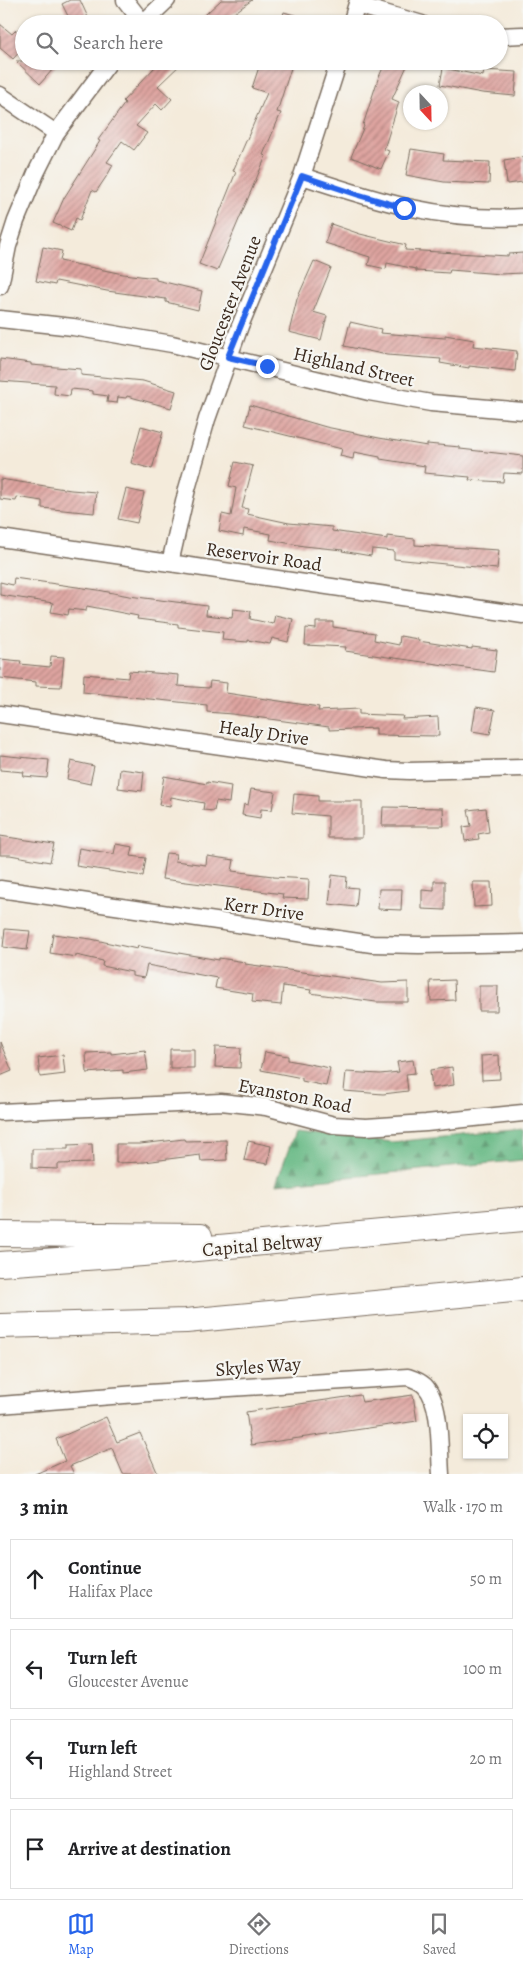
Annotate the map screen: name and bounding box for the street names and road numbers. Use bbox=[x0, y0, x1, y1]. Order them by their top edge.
street label: Gloucester Avenue bbox=[192, 232, 268, 375]
street label: Highland Street bbox=[291, 340, 417, 394]
street label: Reservoir Road bbox=[204, 536, 324, 578]
street label: Healy Drive bbox=[217, 714, 311, 752]
street label: Kerr Drive bbox=[222, 890, 306, 927]
street label: Evanston Road bbox=[236, 1072, 355, 1120]
street label: Capital Beltway bbox=[201, 1227, 324, 1263]
street label: Skyles Way bbox=[215, 1351, 302, 1383]

